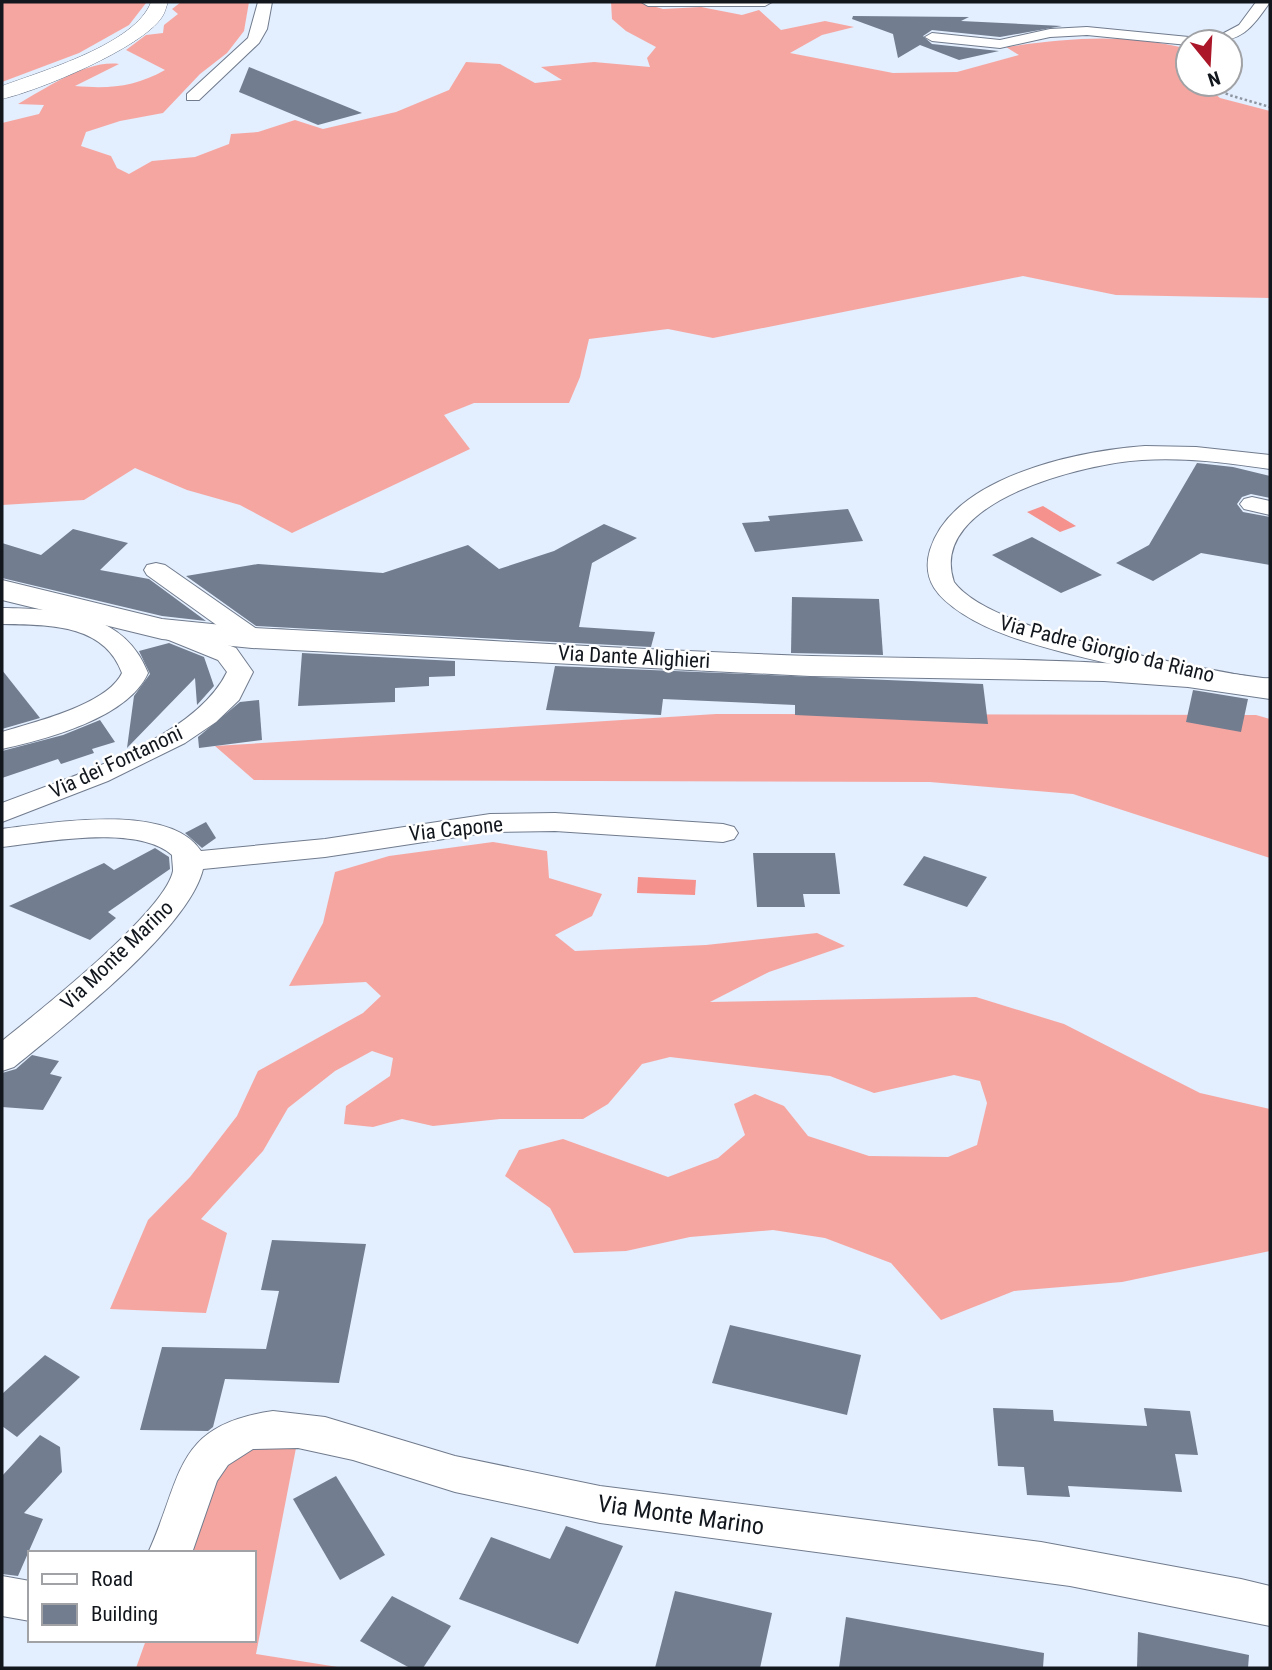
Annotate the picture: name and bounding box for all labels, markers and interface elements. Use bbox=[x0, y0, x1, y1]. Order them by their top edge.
north arrow bbox=[1174, 28, 1244, 98]
text: N bbox=[1205, 66, 1223, 91]
street label: Via Padre Giorgio da Riano bbox=[997, 611, 1217, 687]
street label: Via Dante Alighieri bbox=[557, 641, 711, 673]
street label: Via dei Fontanoni bbox=[46, 721, 186, 803]
street label: Via Capone bbox=[408, 812, 504, 846]
street label: Via Monte Marino bbox=[56, 895, 178, 1015]
street label: Via Monte Marino bbox=[596, 1489, 766, 1541]
legend bbox=[28, 1551, 256, 1642]
text: Road bbox=[91, 1567, 133, 1591]
text: Building bbox=[91, 1602, 158, 1626]

